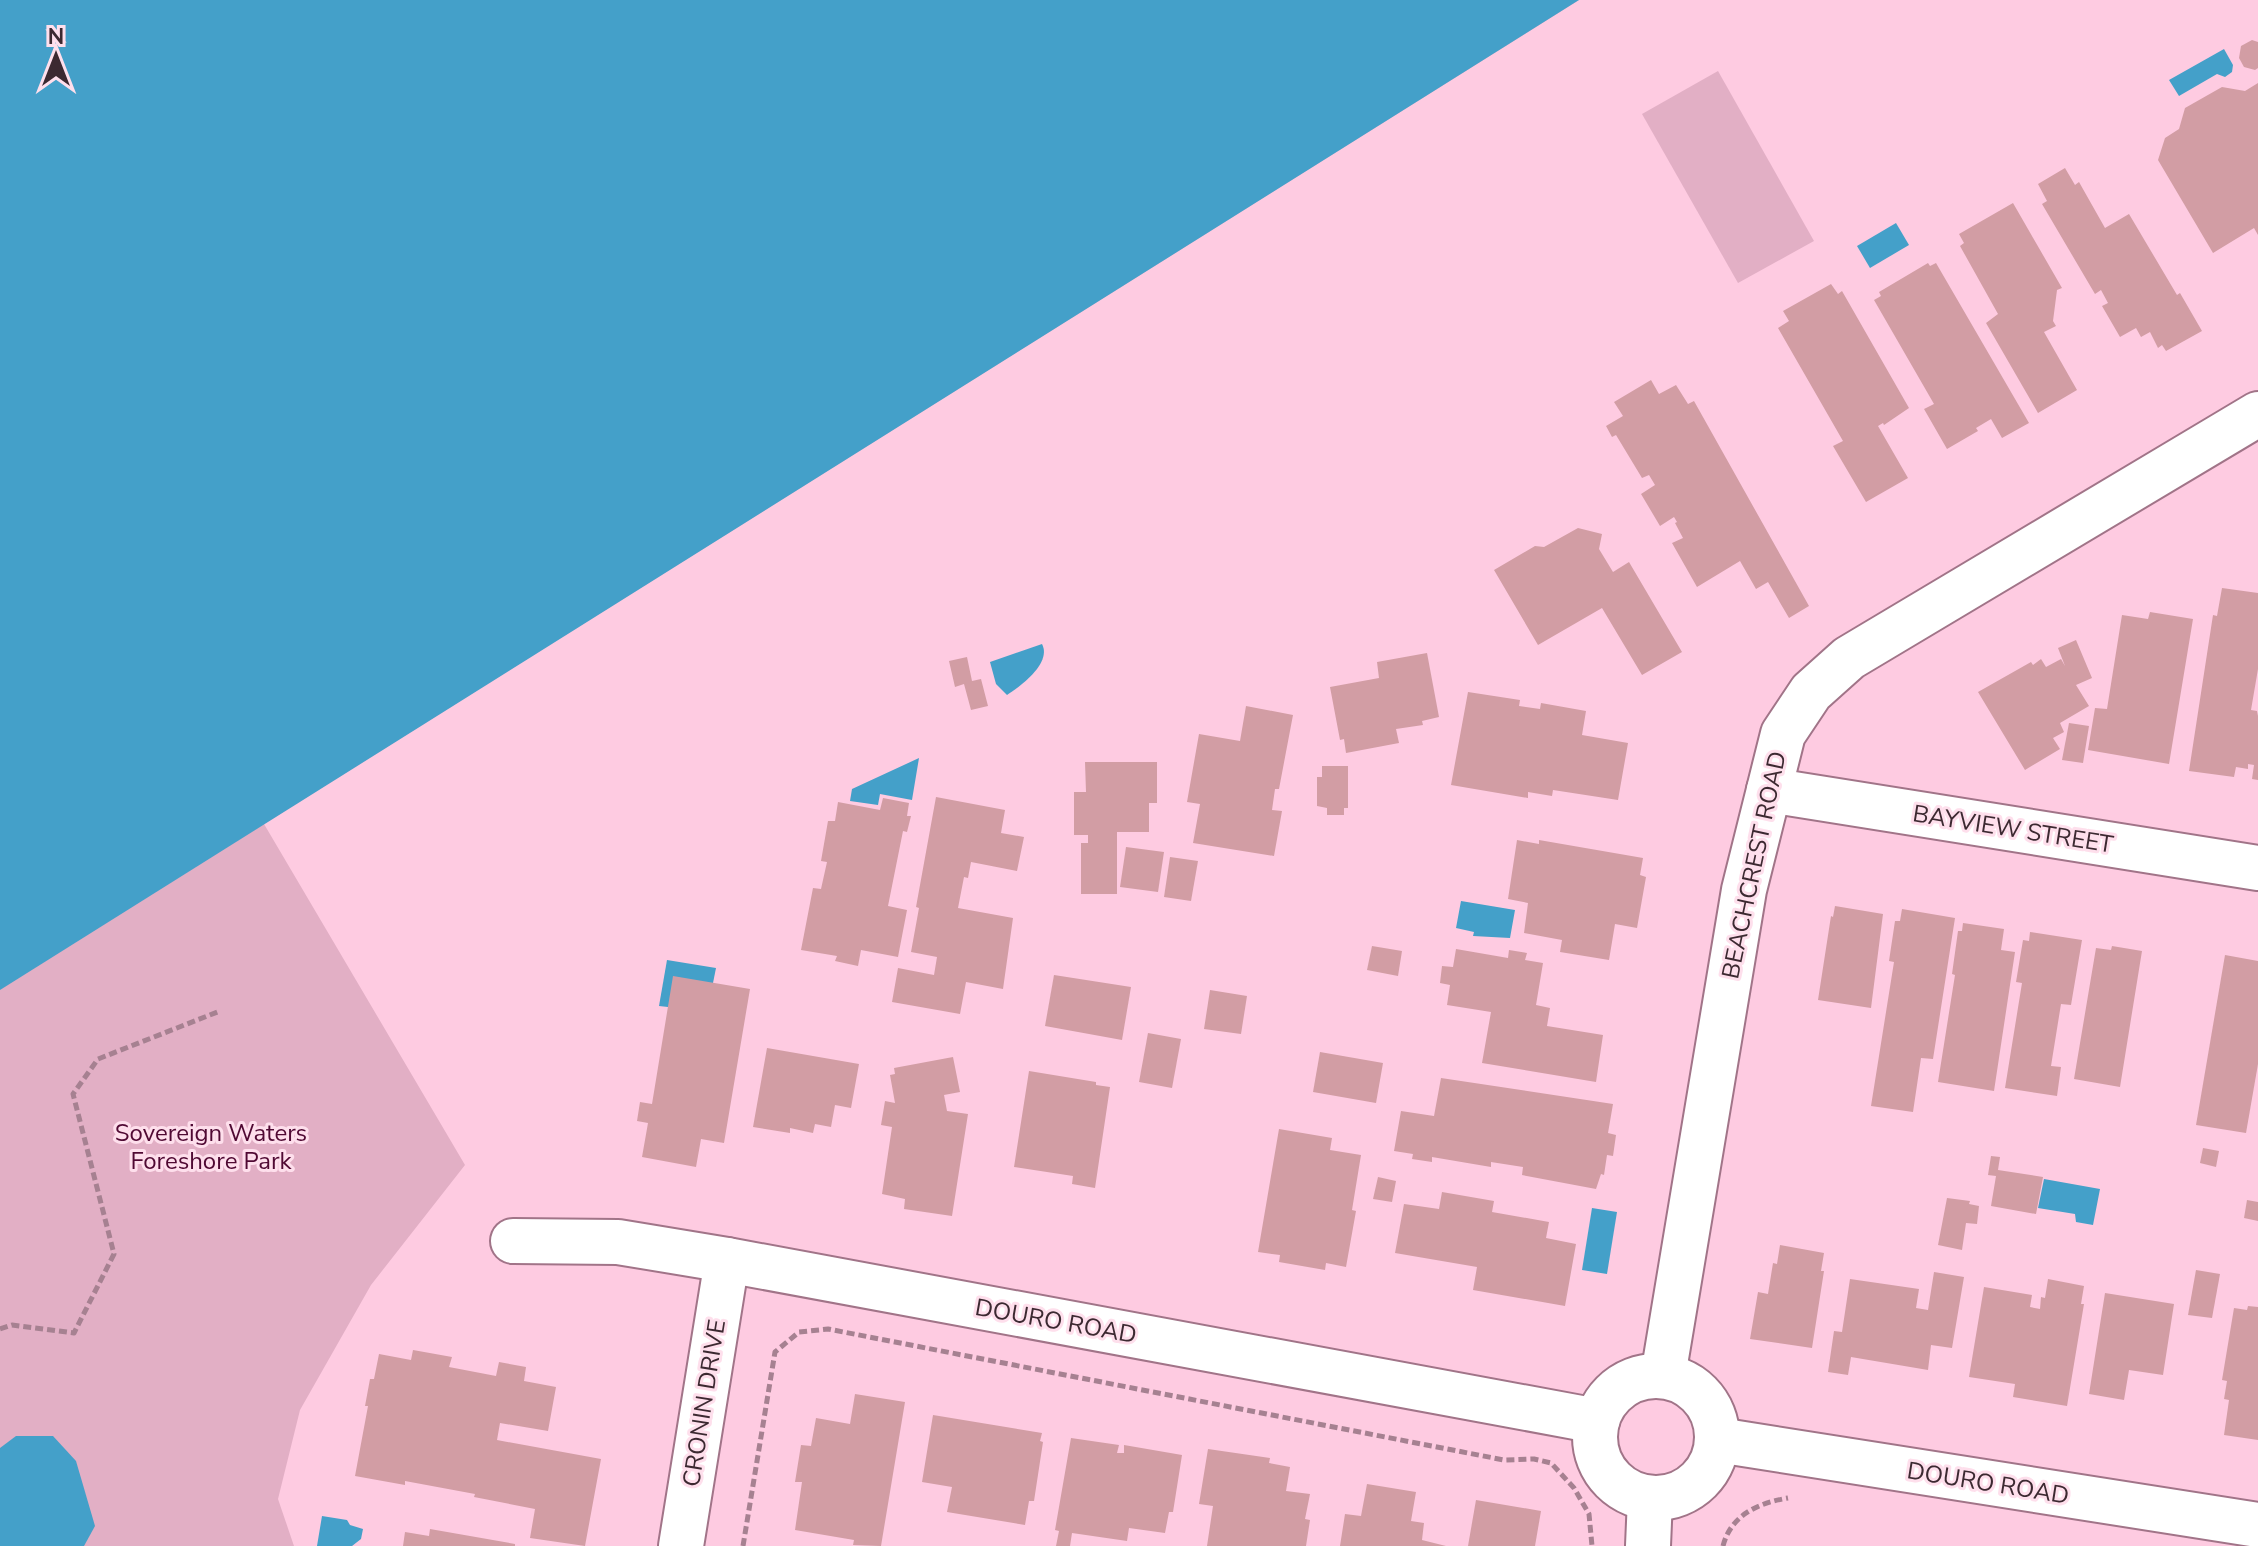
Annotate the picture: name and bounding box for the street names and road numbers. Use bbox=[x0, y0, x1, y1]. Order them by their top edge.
street label: BEACHCREST ROAD bbox=[1714, 748, 1794, 982]
street label: BAYVIEW STREET bbox=[1910, 797, 2116, 861]
street label: DOURO ROAD bbox=[973, 1291, 1139, 1351]
street label: CRONIN DRIVE bbox=[675, 1317, 733, 1489]
street label: DOURO ROAD bbox=[1905, 1454, 2071, 1512]

